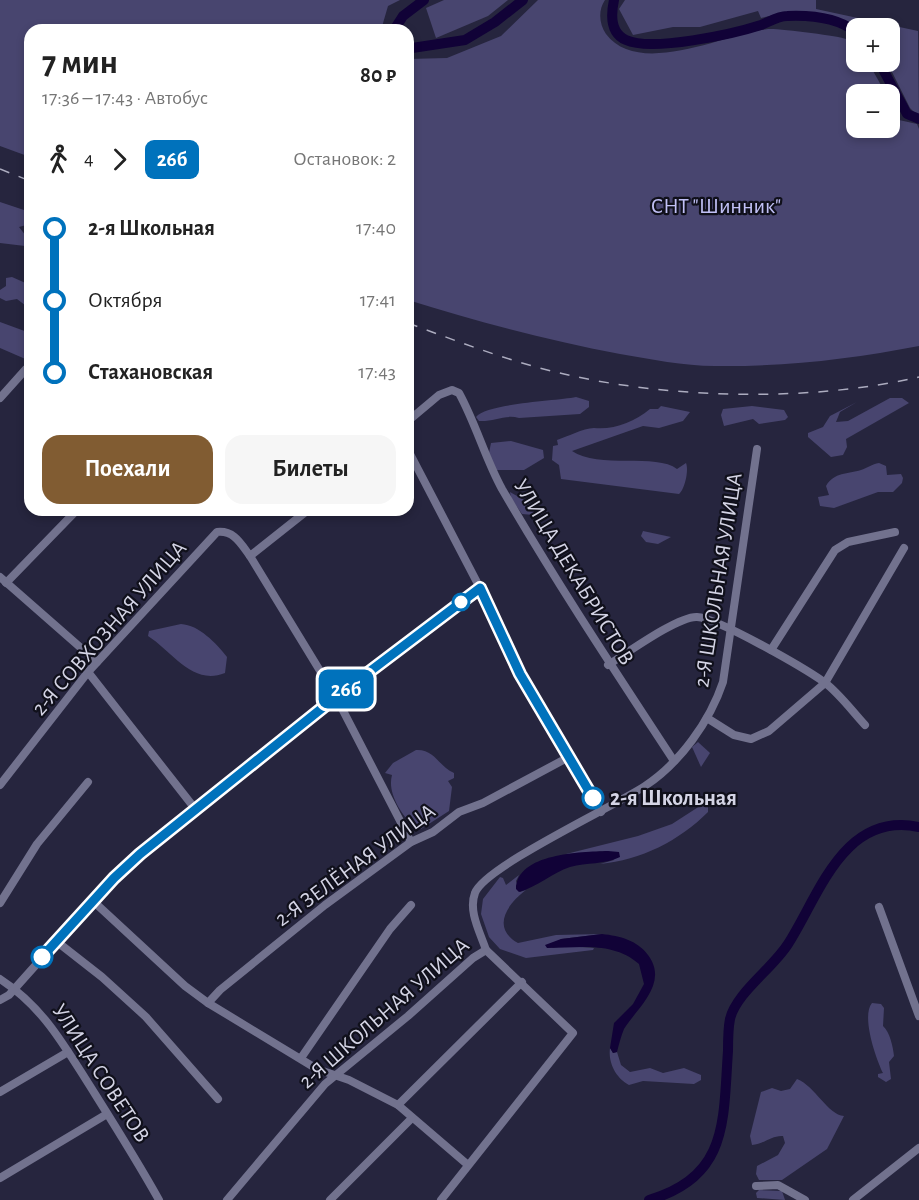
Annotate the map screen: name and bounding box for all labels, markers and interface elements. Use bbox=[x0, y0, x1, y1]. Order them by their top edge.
map controls bbox=[846, 18, 900, 138]
button: + bbox=[846, 18, 900, 72]
text: 7 мин bbox=[42, 47, 118, 80]
text: 80 ₽ bbox=[360, 64, 396, 86]
button: − bbox=[846, 84, 900, 138]
text: 17:36 – 17:43 · Автобус bbox=[42, 88, 208, 108]
icon: walk bbox=[42, 143, 75, 176]
icon: forward bbox=[103, 143, 136, 176]
text: 4 bbox=[84, 149, 94, 169]
text: 26б bbox=[157, 149, 187, 170]
text: Остановок: 2 bbox=[293, 149, 396, 169]
park label: СНТ "Шинник" bbox=[651, 195, 781, 217]
text: 2-я Школьная bbox=[88, 217, 215, 239]
text: 17:40 bbox=[356, 218, 396, 238]
text: Октября bbox=[88, 289, 162, 311]
text: 17:41 bbox=[360, 290, 396, 310]
text: Стахановская bbox=[88, 361, 213, 383]
text: 17:43 bbox=[358, 362, 396, 382]
button: Поехали bbox=[42, 435, 213, 504]
button: Билеты bbox=[225, 435, 396, 504]
street label: 2-Я ШКОЛЬНАЯ УЛИЦА bbox=[690, 471, 746, 689]
street label: УЛИЦА ДЕКАБРИСТОВ bbox=[510, 475, 638, 669]
street label: 2-Я СОВХОЗНАЯ УЛИЦА bbox=[28, 537, 190, 719]
unlabelled marker bbox=[452, 593, 470, 611]
line badge: 26б bbox=[312, 670, 380, 708]
text: 26б bbox=[331, 679, 361, 700]
marker: 2-я Школьная bbox=[582, 787, 604, 809]
place label: 2-я Школьная bbox=[610, 787, 737, 809]
street label: 2-Я ЗЕЛЁНАЯ УЛИЦА bbox=[271, 800, 439, 930]
street label: 2-Я ШКОЛЬНАЯ УЛИЦА bbox=[295, 934, 473, 1092]
unlabelled marker bbox=[31, 946, 53, 968]
street label: УЛИЦА СОВЕТОВ bbox=[48, 1000, 154, 1146]

